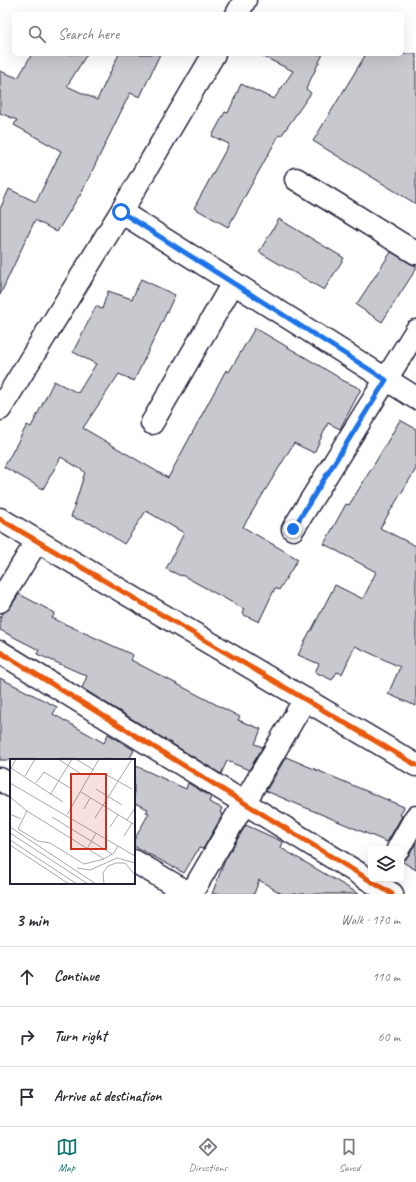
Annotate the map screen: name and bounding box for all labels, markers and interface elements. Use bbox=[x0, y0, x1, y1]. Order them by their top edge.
search box bbox=[12, 12, 404, 56]
icon: search bbox=[26, 23, 48, 45]
text: Search here bbox=[58, 25, 119, 44]
route start bbox=[112, 203, 130, 221]
route end bbox=[284, 520, 302, 538]
inset map bbox=[10, 759, 135, 884]
map controls bbox=[368, 846, 404, 882]
button: layers bbox=[368, 846, 404, 882]
text: 3 min bbox=[16, 910, 49, 931]
text: Walk · 170 m bbox=[341, 912, 400, 928]
icon: ahead bbox=[16, 966, 38, 988]
text: Continue bbox=[54, 967, 99, 986]
text: 110 m bbox=[372, 969, 400, 985]
icon: right bbox=[16, 1026, 38, 1048]
text: Turn right bbox=[54, 1027, 107, 1046]
text: 60 m bbox=[378, 1029, 400, 1045]
icon: arrive bbox=[16, 1086, 38, 1108]
text: Arrive at destination bbox=[54, 1087, 161, 1106]
tab: Map bbox=[56, 1136, 78, 1174]
tab: Directions bbox=[189, 1136, 227, 1174]
tab: Saved bbox=[338, 1136, 360, 1174]

